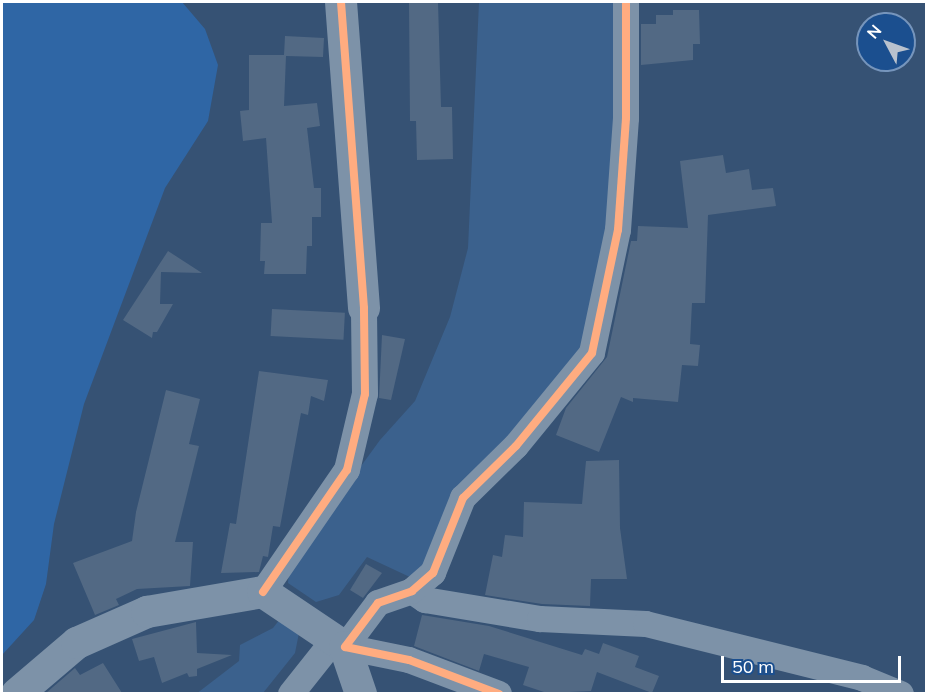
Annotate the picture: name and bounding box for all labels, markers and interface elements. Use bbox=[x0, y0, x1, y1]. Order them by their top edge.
north arrow bbox=[856, 12, 916, 72]
text: N bbox=[862, 20, 885, 43]
scale bar bbox=[724, 644, 904, 682]
text: 50 m bbox=[732, 655, 774, 678]

